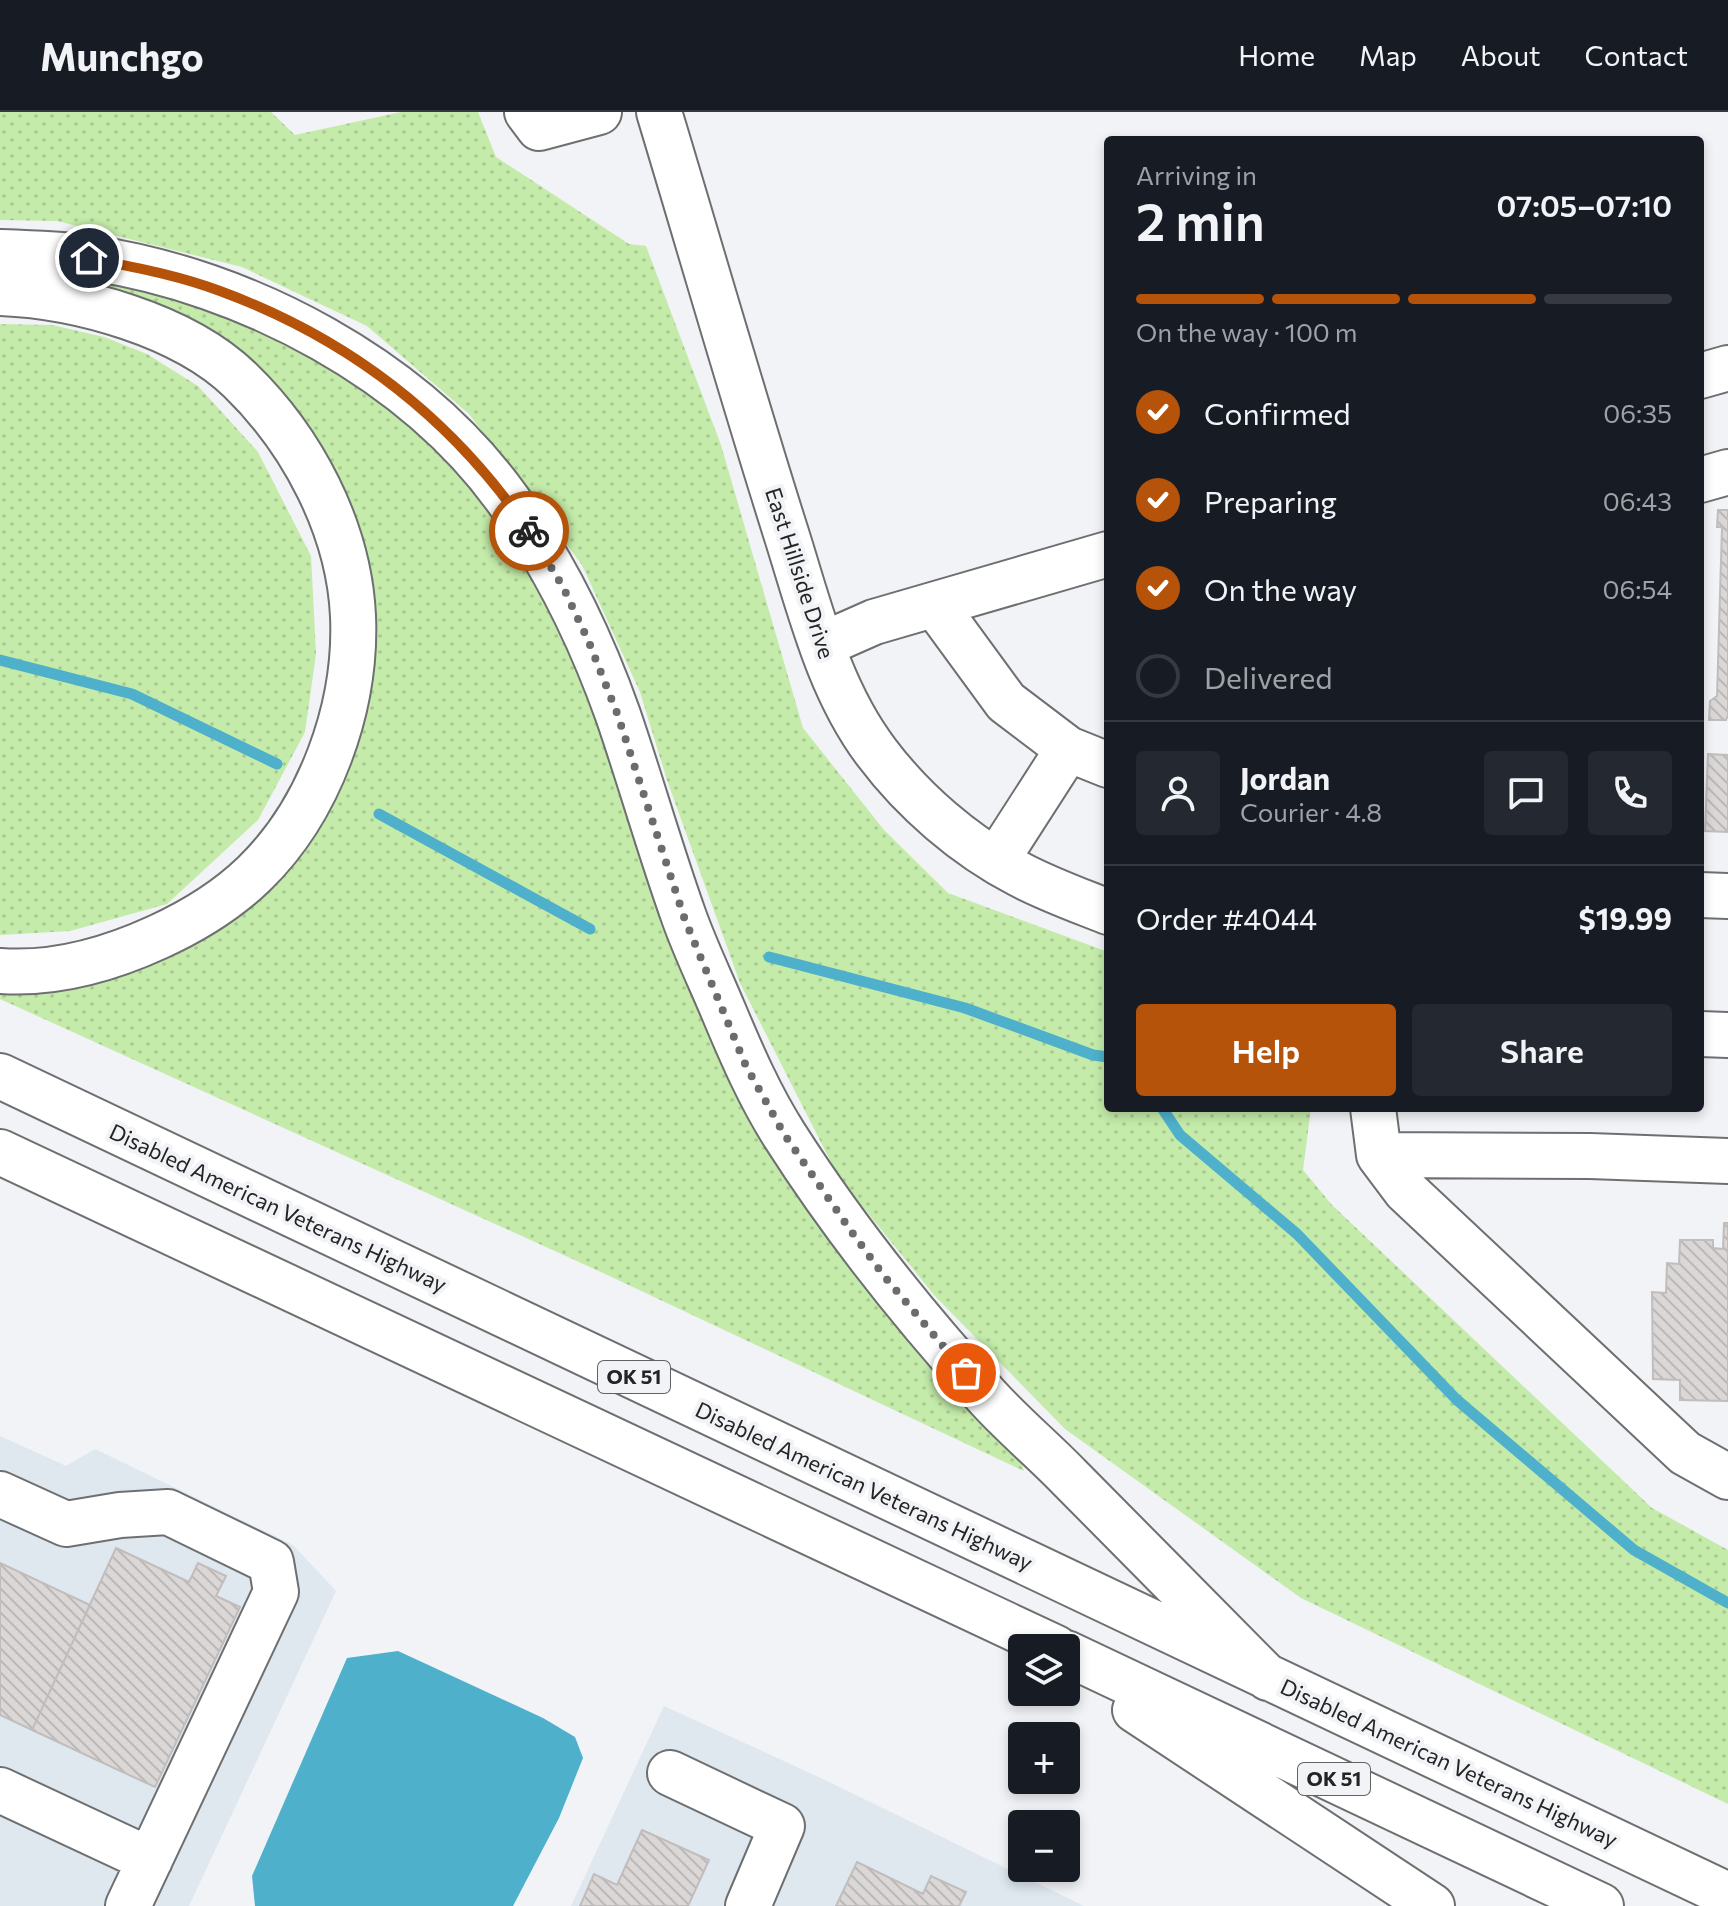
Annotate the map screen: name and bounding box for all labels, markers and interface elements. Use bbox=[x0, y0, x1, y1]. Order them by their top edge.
text: Munchgo bbox=[40, 32, 204, 79]
text: Home bbox=[1238, 38, 1315, 72]
text: Map bbox=[1359, 38, 1417, 72]
text: About bbox=[1461, 38, 1541, 72]
text: Contact bbox=[1585, 38, 1688, 72]
text: Arriving in bbox=[1136, 159, 1257, 190]
text: 07:05–07:10 bbox=[1496, 186, 1672, 223]
text: 2 min bbox=[1136, 188, 1265, 252]
pin bbox=[55, 224, 123, 292]
icon: home bbox=[67, 236, 111, 280]
text: On the way · 100 m bbox=[1136, 316, 1358, 347]
icon: check bbox=[1136, 390, 1180, 434]
text: Confirmed bbox=[1204, 394, 1351, 431]
text: 06:35 bbox=[1603, 397, 1672, 428]
icon: check bbox=[1136, 478, 1180, 522]
text: Preparing bbox=[1204, 482, 1337, 519]
street label: East Hillside Drive bbox=[760, 484, 841, 662]
text: 06:43 bbox=[1603, 485, 1672, 516]
courier bbox=[489, 491, 569, 571]
icon: bike bbox=[507, 509, 551, 553]
icon: check bbox=[1136, 566, 1180, 610]
text: On the way bbox=[1204, 570, 1357, 607]
text: 06:54 bbox=[1603, 573, 1672, 604]
text: Delivered bbox=[1204, 658, 1333, 695]
button: person bbox=[1136, 751, 1220, 835]
button: chat bbox=[1484, 751, 1568, 835]
button: phone bbox=[1588, 751, 1672, 835]
text: Jordan bbox=[1240, 759, 1330, 796]
text: Courier · 4.8 bbox=[1240, 796, 1382, 827]
text: Order #4044 bbox=[1136, 899, 1317, 936]
text: $19.99 bbox=[1579, 899, 1672, 936]
button: Help bbox=[1136, 1004, 1396, 1096]
button: Share bbox=[1412, 1004, 1672, 1096]
street label: Disabled American Veterans Highway bbox=[105, 1117, 451, 1298]
pin bbox=[932, 1339, 1000, 1407]
icon: bag bbox=[944, 1351, 988, 1395]
road number: OK 51 bbox=[598, 1361, 670, 1393]
street label: Disabled American Veterans Highway bbox=[691, 1395, 1037, 1576]
map controls bbox=[1008, 1634, 1080, 1882]
button: layers bbox=[1008, 1634, 1080, 1706]
street label: Disabled American Veterans Highway bbox=[1276, 1672, 1622, 1853]
button: + bbox=[1008, 1722, 1080, 1794]
road number: OK 51 bbox=[1298, 1763, 1370, 1795]
button: − bbox=[1008, 1810, 1080, 1882]

